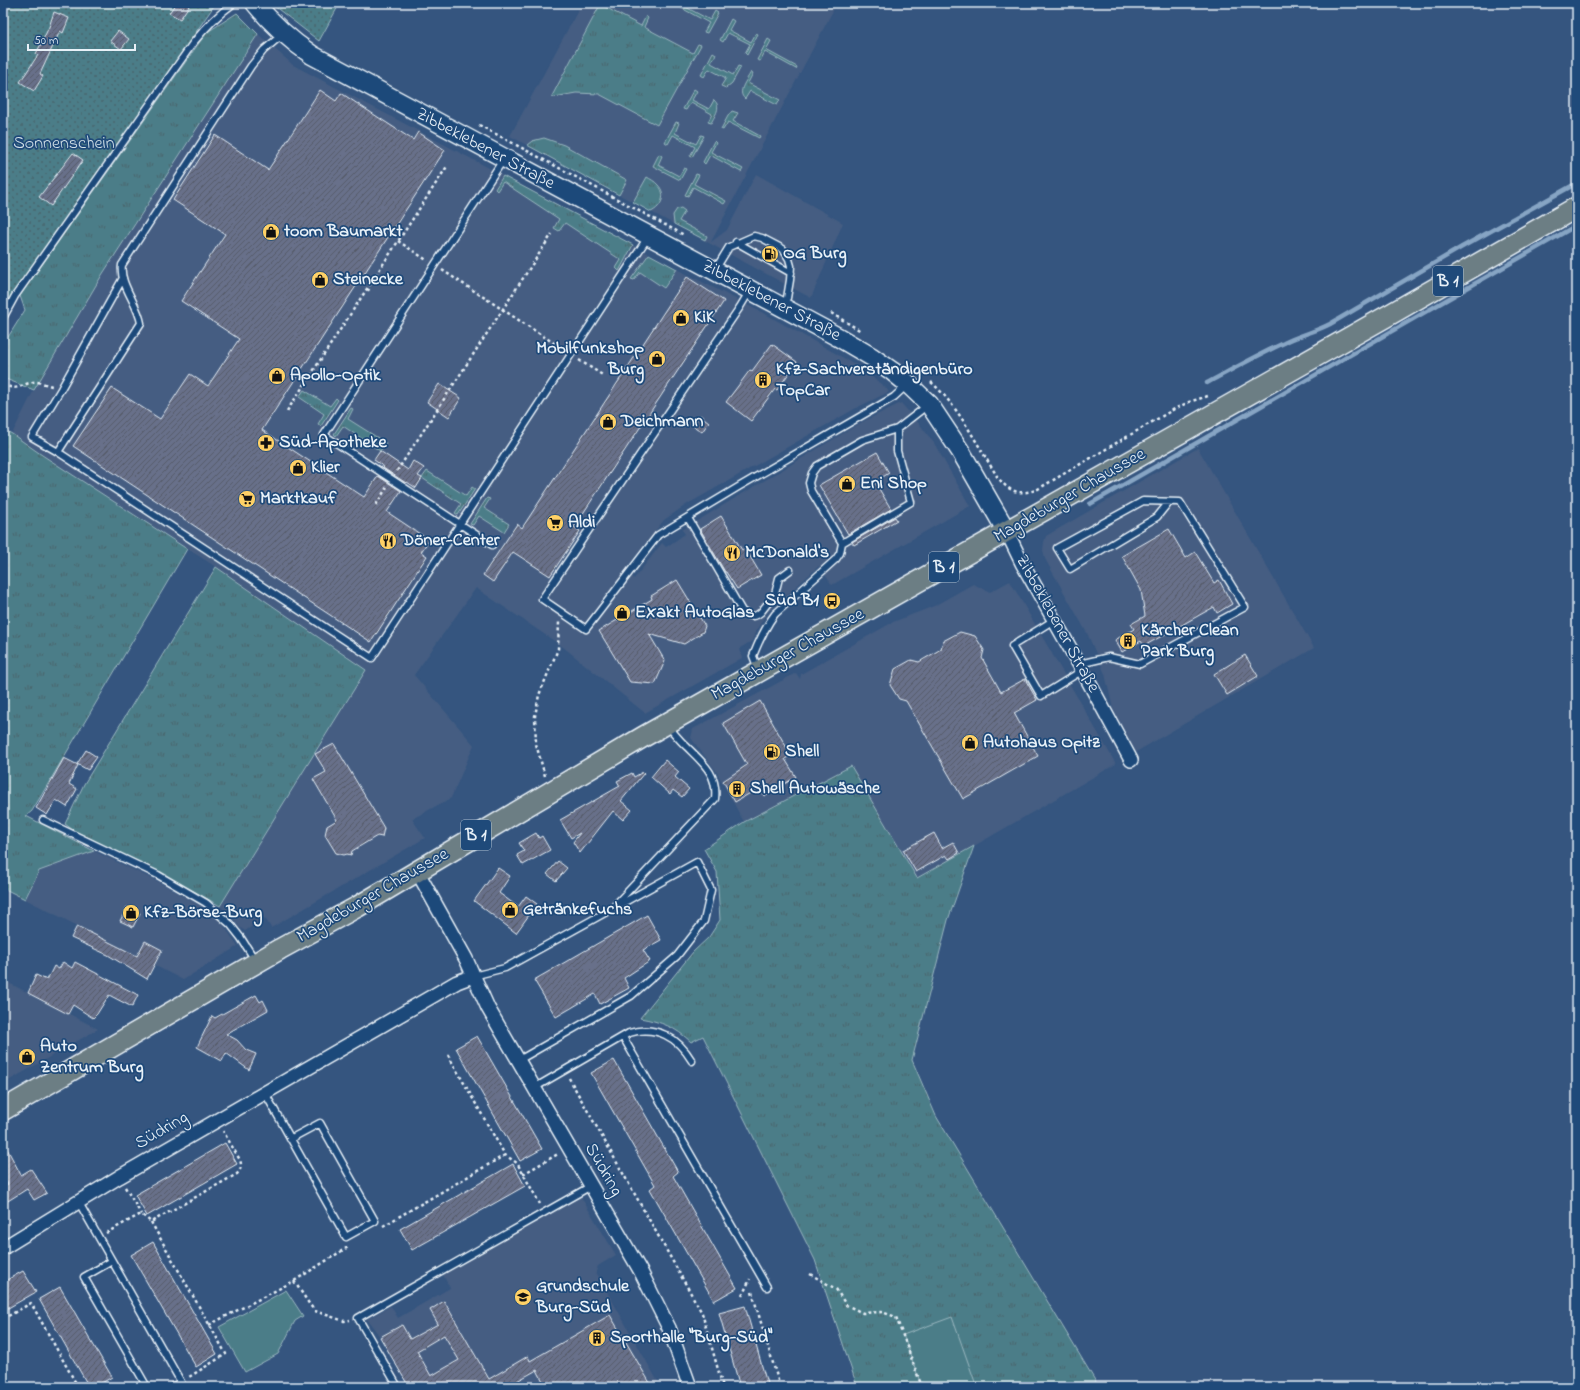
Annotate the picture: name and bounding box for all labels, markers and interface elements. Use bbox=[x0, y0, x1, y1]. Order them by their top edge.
scale bar bbox=[28, 26, 135, 52]
text: 50 m bbox=[34, 32, 58, 50]
street label: Zibbeklebener Straße bbox=[411, 101, 560, 197]
park label: Sonnenschein bbox=[13, 131, 115, 157]
place label: toom Baumarkt bbox=[283, 219, 403, 245]
shop icon: toom Baumarkt bbox=[261, 222, 281, 242]
place label: OG Burg bbox=[783, 241, 847, 268]
fuel station icon: OG Burg bbox=[760, 244, 780, 264]
street label: Zibbeklebener Straße bbox=[697, 253, 846, 349]
road number: B 1 bbox=[1433, 266, 1463, 296]
place label: Steinecke bbox=[333, 267, 404, 293]
shop icon: Steinecke bbox=[310, 270, 330, 290]
place label: KiK bbox=[694, 305, 716, 331]
shop icon: KiK bbox=[671, 308, 691, 328]
place label: Mobilfunkshop Burg bbox=[536, 336, 644, 384]
shop icon: Mobilfunkshop Burg bbox=[647, 349, 667, 369]
place label: Kfz-Sachverständigenbüro TopCar bbox=[776, 357, 973, 404]
place label: Apollo-Optik bbox=[290, 363, 382, 389]
shop icon: Apollo-Optik bbox=[267, 366, 287, 386]
building icon: Kfz-Sachverständigenbüro TopCar bbox=[753, 370, 773, 390]
place label: Deichmann bbox=[620, 409, 704, 435]
shop icon: Deichmann bbox=[598, 412, 618, 432]
place label: Süd-Apotheke bbox=[279, 430, 387, 456]
pharmacy icon: Süd-Apotheke bbox=[256, 433, 276, 453]
street label: Magdeburger Chaussee bbox=[989, 441, 1152, 551]
place label: Klier bbox=[311, 455, 340, 481]
shop icon: Klier bbox=[288, 458, 308, 478]
place label: Eni Shop bbox=[860, 471, 927, 497]
shop icon: Eni Shop bbox=[837, 474, 857, 494]
place label: Marktkauf bbox=[260, 486, 337, 512]
supermarket icon: Marktkauf bbox=[237, 489, 257, 509]
place label: Aldi bbox=[568, 510, 595, 536]
supermarket icon: Aldi bbox=[545, 513, 565, 533]
place label: Döner-Center bbox=[400, 528, 500, 554]
restaurant icon: Döner-Center bbox=[378, 531, 398, 551]
place label: McDonald's bbox=[745, 540, 829, 566]
restaurant icon: McDonald's bbox=[722, 543, 742, 563]
street label: Zibbeklebener Straße bbox=[1008, 550, 1106, 698]
road number: B 1 bbox=[929, 552, 959, 582]
place label: Süd B1 bbox=[765, 588, 819, 614]
bus stop icon: Süd B1 bbox=[822, 591, 842, 611]
place label: EXakt AutoGlas bbox=[635, 600, 754, 626]
street label: Magdeburger Chaussee bbox=[707, 602, 871, 709]
shop icon: EXakt AutoGlas bbox=[612, 603, 632, 623]
place label: Kärcher Clean Park Burg bbox=[1141, 618, 1239, 666]
building icon: Kärcher Clean Park Burg bbox=[1118, 631, 1138, 651]
place label: Autohaus Opitz bbox=[983, 730, 1100, 756]
shop icon: Autohaus Opitz bbox=[960, 733, 980, 753]
place label: Shell bbox=[785, 739, 819, 765]
fuel station icon: Shell bbox=[762, 742, 782, 762]
place label: Shell Autowäsche bbox=[750, 776, 881, 802]
building icon: Shell Autowäsche bbox=[727, 779, 747, 799]
road number: B 1 bbox=[461, 820, 491, 850]
street label: Magdeburger Chaussee bbox=[292, 841, 455, 951]
place label: Getränkefuchs bbox=[523, 897, 632, 923]
place label: Kfz-Börse-Burg bbox=[144, 900, 262, 927]
shop icon: Getränkefuchs bbox=[500, 900, 520, 920]
shop icon: Kfz-Börse-Burg bbox=[121, 903, 141, 923]
place label: Auto Zentrum Burg bbox=[40, 1034, 144, 1082]
shop icon: Auto Zentrum Burg bbox=[17, 1047, 37, 1067]
street label: Südring bbox=[131, 1105, 194, 1158]
street label: Südring bbox=[576, 1139, 629, 1202]
place label: Grundschule Burg-Süd bbox=[535, 1274, 630, 1322]
school or university icon: Grundschule Burg-Süd bbox=[513, 1287, 533, 1307]
place label: Sporthalle "Burg-Süd" bbox=[610, 1325, 773, 1352]
building icon: Sporthalle "Burg-Süd" bbox=[587, 1328, 607, 1348]

